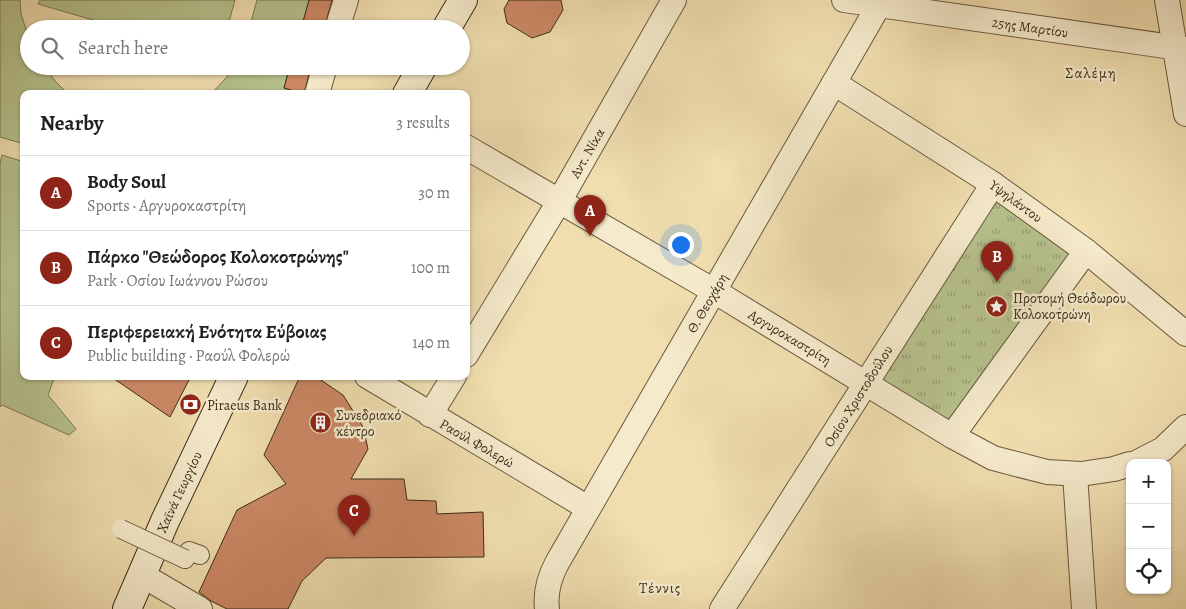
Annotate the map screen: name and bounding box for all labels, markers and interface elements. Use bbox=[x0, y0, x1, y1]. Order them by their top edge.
street label: 25ης Μαρτίου bbox=[990, 13, 1069, 42]
search box bbox=[20, 20, 470, 75]
icon: search bbox=[38, 34, 66, 62]
text: Search here bbox=[78, 35, 168, 61]
district label: Σαλέμη bbox=[1065, 63, 1117, 83]
text: Nearby bbox=[40, 109, 103, 137]
text: 3 results bbox=[396, 112, 450, 134]
street label: Αντ. Νίκα bbox=[565, 124, 610, 183]
text: Body Soul bbox=[87, 169, 166, 195]
street label: Υψηλάντου bbox=[984, 175, 1046, 227]
text: A bbox=[51, 182, 61, 204]
text: 30 m bbox=[418, 182, 450, 204]
text: Sports · Αργυροκαστρίτη bbox=[87, 195, 246, 217]
pin: A bbox=[574, 195, 606, 236]
your location bbox=[668, 232, 694, 258]
pin: B bbox=[981, 241, 1013, 282]
text: Πάρκο "Θεώδορος Κολοκοτρώνης" bbox=[87, 244, 349, 270]
text: B bbox=[51, 257, 61, 279]
text: 100 m bbox=[411, 257, 450, 279]
text: Park · Οσίου Ιωάννου Ρώσου bbox=[87, 270, 268, 292]
street label: Θ. Θεοχάρη bbox=[683, 270, 732, 337]
place label: Προτομή Θεόδωρου Κολοκοτρώνη bbox=[1013, 289, 1126, 324]
place icon: Προτομή Θεόδωρου Κολοκοτρώνη bbox=[985, 294, 1009, 318]
street label: Αργυροκαστρίτη bbox=[744, 305, 835, 370]
text: Περιφερειακή Ενότητα Εύβοιας bbox=[87, 319, 327, 345]
text: C bbox=[51, 332, 61, 354]
text: 140 m bbox=[412, 332, 450, 354]
street label: Οσίου Χριστοδούλου bbox=[819, 342, 897, 451]
text: Public building · Ραούλ Φολερώ bbox=[87, 345, 290, 367]
bank icon: Piraeus Bank bbox=[179, 393, 203, 417]
place label: Piraeus Bank bbox=[207, 396, 282, 415]
place label: Συνεδριακό κέντρο bbox=[336, 406, 401, 441]
building icon: Συνεδριακό κέντρο bbox=[308, 411, 332, 435]
street label: Ραούλ Φολερώ bbox=[436, 414, 517, 472]
street label: Χαϊνά Γεωργίου bbox=[152, 448, 207, 536]
map controls bbox=[1126, 459, 1171, 594]
button: + bbox=[1126, 459, 1171, 504]
pin: C bbox=[338, 495, 370, 536]
button: − bbox=[1126, 504, 1171, 549]
button: locate bbox=[1126, 549, 1171, 594]
district label: Τέννις bbox=[639, 578, 681, 598]

